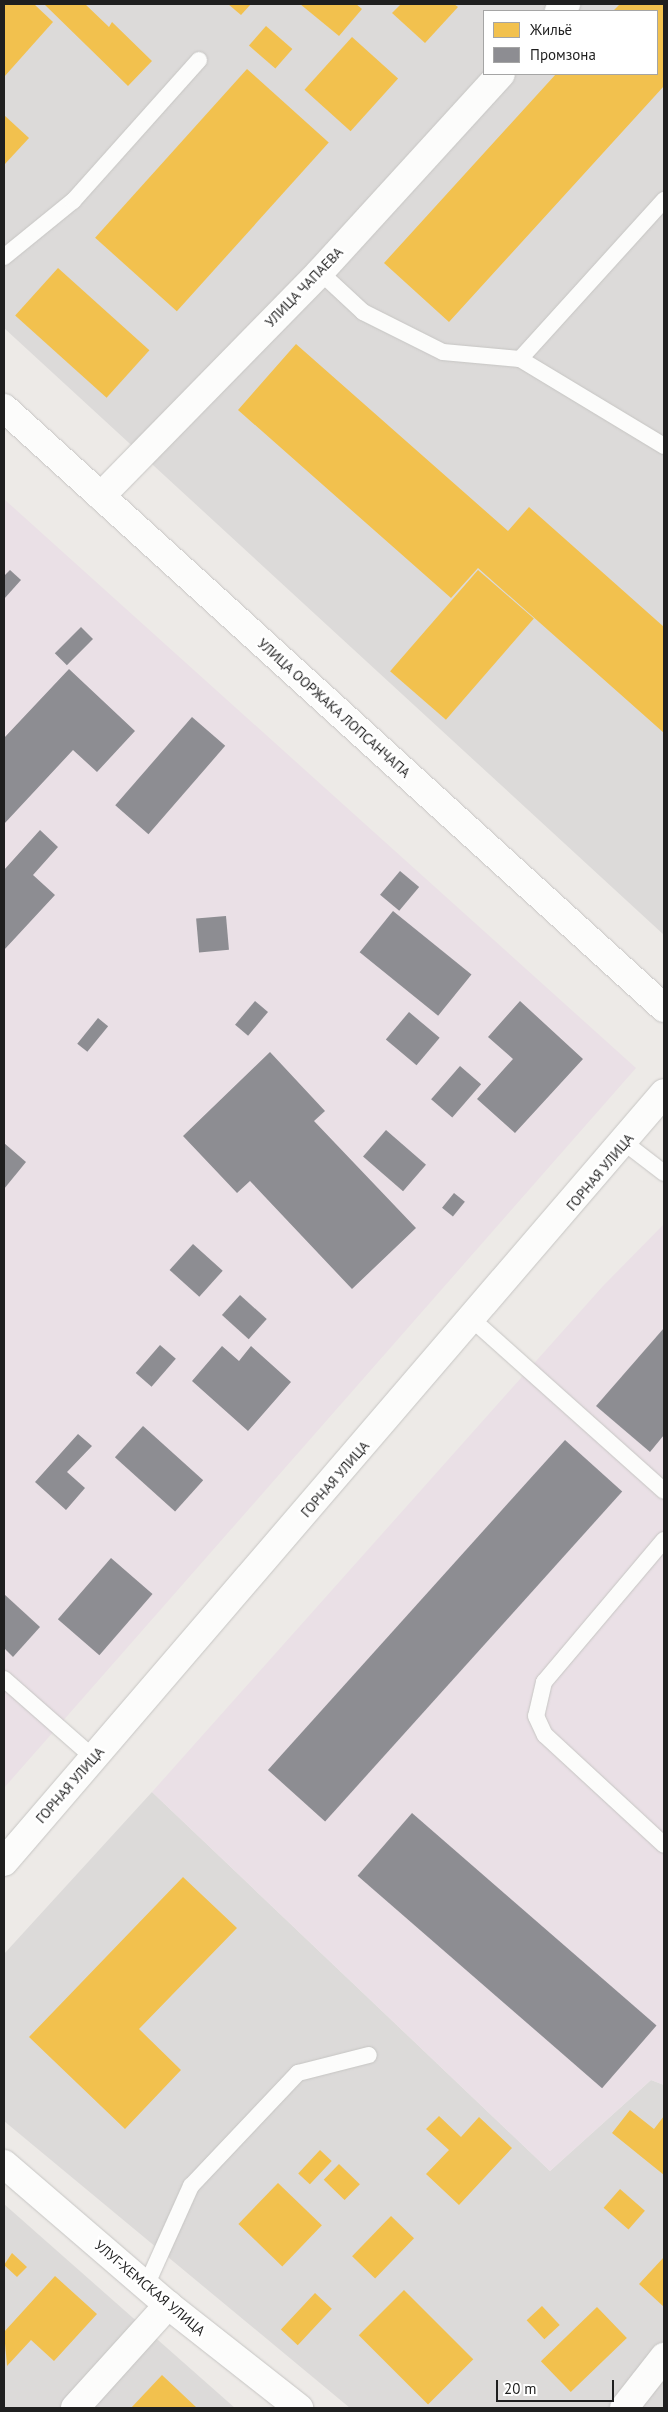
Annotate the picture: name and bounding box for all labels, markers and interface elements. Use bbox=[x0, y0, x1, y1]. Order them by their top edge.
legend bbox=[483, 10, 658, 75]
text: Жильё bbox=[530, 20, 572, 39]
text: Промзона bbox=[530, 45, 596, 64]
street label: УЛИЦА ЧАПАЕВА bbox=[261, 243, 347, 331]
street label: УЛИЦА ООРЖАКА ЛОПСАНЧАПА bbox=[254, 635, 414, 781]
street label: ГОРНАЯ УЛИЦА bbox=[563, 1130, 637, 1214]
street label: ГОРНАЯ УЛИЦА bbox=[297, 1437, 373, 1521]
street label: ГОРНАЯ УЛИЦА bbox=[32, 1743, 108, 1827]
street label: УЛУГ-ХЕМСКАЯ УЛИЦА bbox=[91, 2237, 209, 2339]
scale bar bbox=[498, 2370, 616, 2402]
text: 20 m bbox=[504, 2379, 537, 2398]

